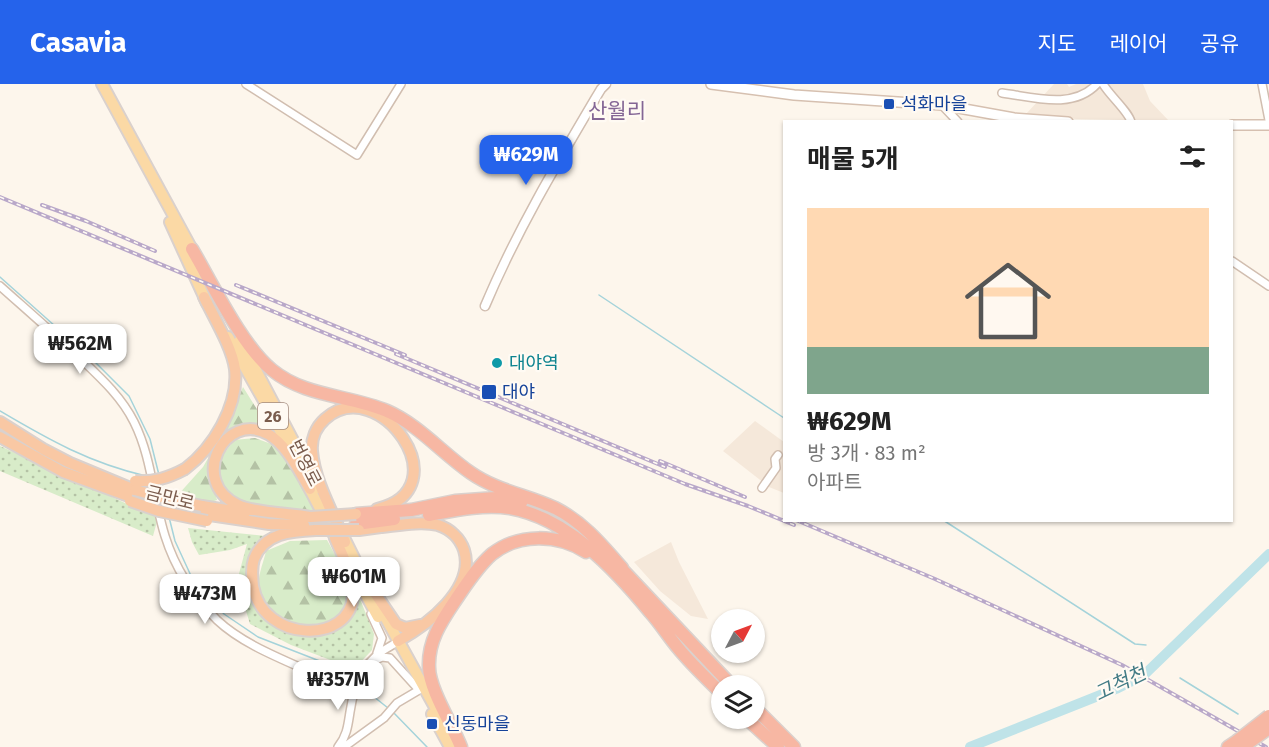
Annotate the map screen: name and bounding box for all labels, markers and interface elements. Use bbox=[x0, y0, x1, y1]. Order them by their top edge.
text: Casavia bbox=[30, 26, 127, 59]
text: 지도 bbox=[1038, 31, 1076, 57]
text: 레이어 bbox=[1109, 31, 1167, 57]
text: 공유 bbox=[1200, 31, 1239, 57]
place label: 석화마을 bbox=[901, 93, 967, 115]
marker: 석화마을 bbox=[882, 97, 896, 111]
district label: 산월리 bbox=[588, 98, 646, 124]
pin: ₩629M bbox=[484, 135, 568, 186]
icon: filters bbox=[1176, 140, 1209, 173]
text: ₩629M bbox=[494, 142, 558, 166]
text: 매물 5개 bbox=[807, 144, 899, 175]
icon: home bbox=[954, 247, 1062, 355]
pin: ₩562M bbox=[38, 324, 122, 375]
text: ₩562M bbox=[48, 331, 112, 355]
place label: 대야역 bbox=[509, 352, 559, 374]
marker: 대야역 bbox=[490, 356, 504, 370]
place label: 대야 bbox=[502, 381, 535, 403]
marker: 대야 bbox=[480, 383, 498, 401]
road number: 26 bbox=[258, 403, 288, 429]
text: ₩629M bbox=[807, 406, 891, 437]
street label: 번영로 bbox=[284, 436, 326, 490]
text: 방 3개 · 83 m² bbox=[807, 441, 926, 465]
text: 아파트 bbox=[807, 470, 862, 494]
street label: 금만로 bbox=[143, 481, 197, 515]
pin: ₩601M bbox=[312, 557, 396, 608]
text: ₩601M bbox=[322, 564, 386, 588]
pin: ₩473M bbox=[163, 574, 247, 625]
text: ₩473M bbox=[174, 581, 236, 605]
north arrow bbox=[711, 609, 765, 663]
map controls bbox=[711, 609, 765, 729]
water label: 고척천 bbox=[1090, 659, 1152, 706]
pin: ₩357M bbox=[296, 660, 380, 711]
text: ₩357M bbox=[307, 667, 369, 691]
button: layers bbox=[711, 675, 765, 729]
place label: 신동마을 bbox=[444, 713, 510, 735]
marker: 신동마을 bbox=[425, 717, 439, 731]

